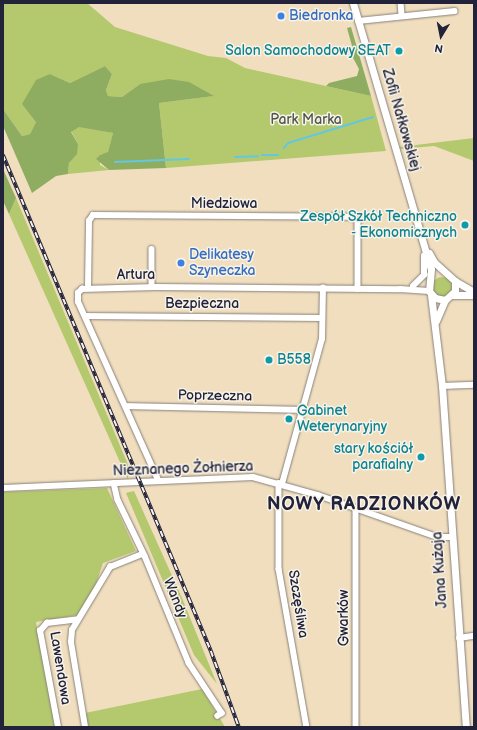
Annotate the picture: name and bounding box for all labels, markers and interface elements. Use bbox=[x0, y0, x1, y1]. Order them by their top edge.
place label: Biedronka bbox=[289, 8, 353, 24]
marker: Biedronka bbox=[276, 11, 286, 21]
north arrow bbox=[421, 16, 461, 56]
text: N bbox=[434, 41, 444, 55]
place label: Salon Samochodowy SEAT bbox=[224, 43, 391, 59]
marker: Salon Samochodowy SEAT bbox=[394, 46, 404, 56]
street label: Zofii Nałkowskiej bbox=[378, 67, 424, 173]
park label: Park Marka bbox=[270, 112, 342, 128]
street label: Miedziowa bbox=[191, 196, 257, 212]
place label: Zespół Szkół Techniczno - Ekonomicznych bbox=[300, 209, 457, 242]
marker: Zespół Szkół Techniczno - Ekonomicznych bbox=[460, 220, 470, 230]
place label: Delikatesy Szyneczka bbox=[189, 247, 255, 280]
marker: Delikatesy Szyneczka bbox=[176, 258, 186, 268]
street label: Artura bbox=[117, 267, 155, 283]
street label: Bezpieczna bbox=[165, 296, 239, 312]
place label: B558 bbox=[277, 352, 311, 368]
marker: B558 bbox=[264, 355, 274, 365]
street label: Poprzeczna bbox=[178, 387, 252, 405]
place label: Gabinet Weterynaryjny bbox=[297, 403, 387, 436]
marker: Gabinet Weterynaryjny bbox=[284, 414, 294, 424]
place label: stary kościół parafialny bbox=[333, 441, 413, 474]
marker: stary kościół parafialny bbox=[416, 452, 426, 462]
street label: Nieznanego Żołnierza bbox=[112, 458, 254, 480]
district label: NOWY RADZIONKÓW bbox=[267, 494, 461, 516]
street label: Jana Kużaja bbox=[429, 531, 451, 609]
street label: Szczęśliwa bbox=[284, 569, 312, 639]
street label: Wandy bbox=[159, 575, 191, 621]
street label: Gwarków bbox=[336, 590, 352, 646]
street label: Lawendowa bbox=[46, 630, 74, 706]

